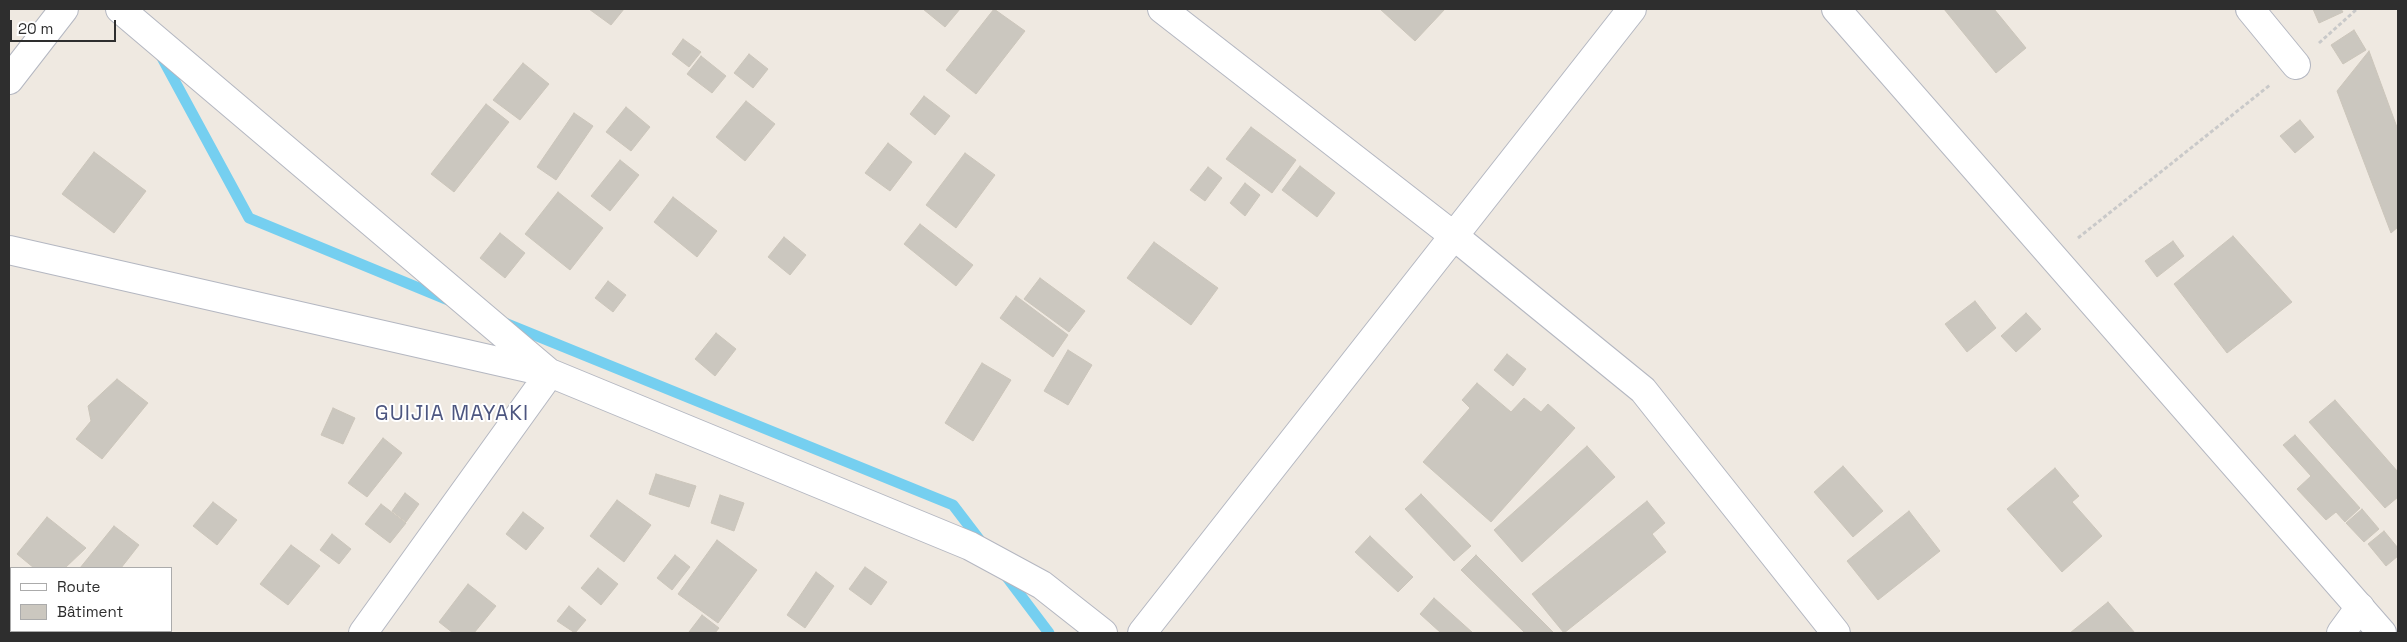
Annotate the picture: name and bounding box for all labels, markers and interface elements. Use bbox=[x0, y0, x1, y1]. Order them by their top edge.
scale bar bbox=[12, 10, 119, 42]
text: 20 m bbox=[18, 19, 53, 38]
district label: GUIJIA MAYAKI bbox=[373, 401, 531, 427]
legend bbox=[10, 567, 172, 632]
text: Route bbox=[57, 577, 100, 596]
text: Bâtiment bbox=[57, 602, 123, 621]

